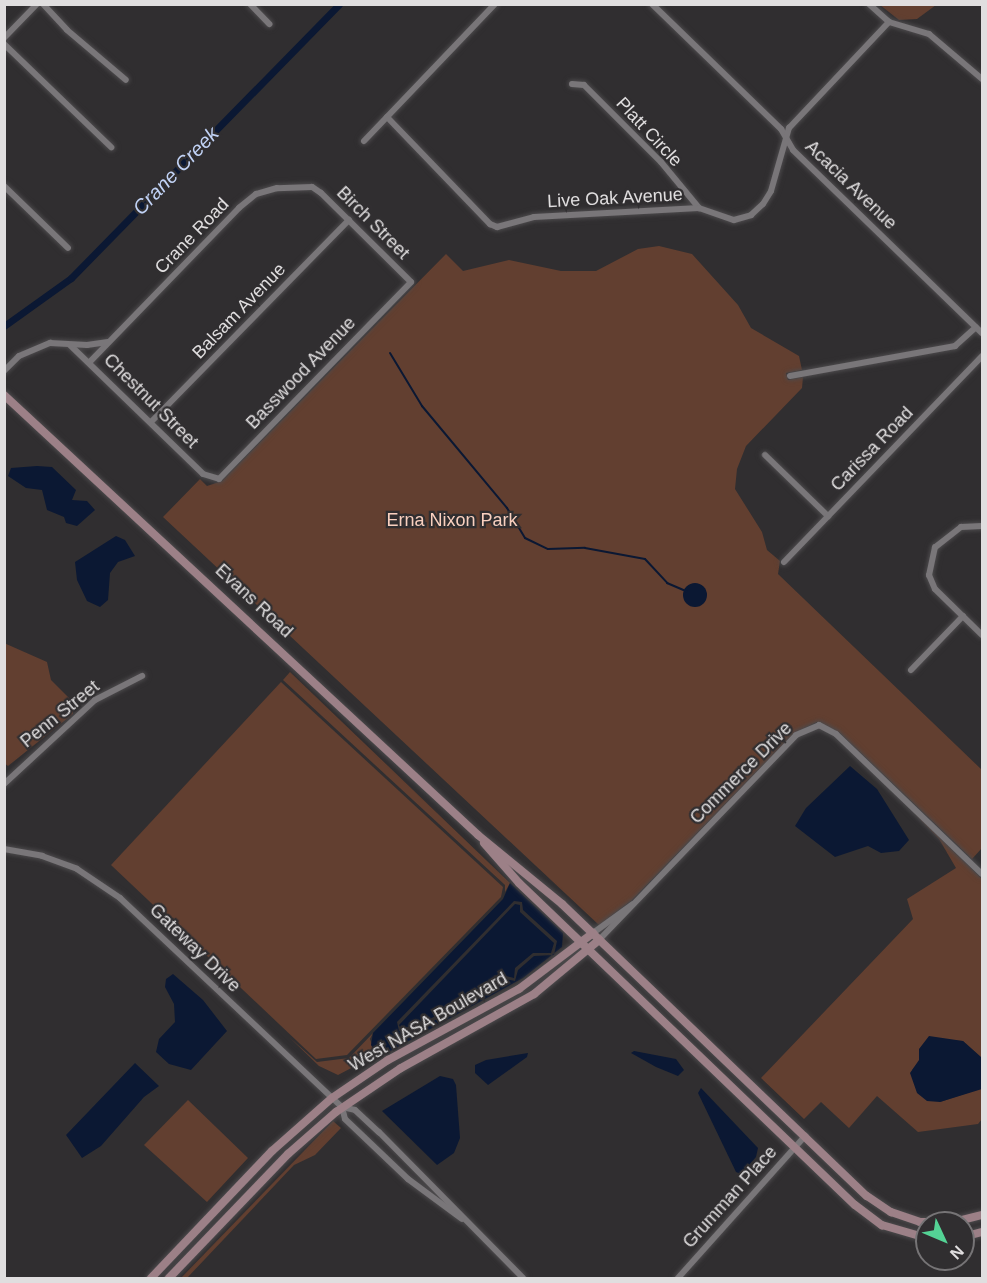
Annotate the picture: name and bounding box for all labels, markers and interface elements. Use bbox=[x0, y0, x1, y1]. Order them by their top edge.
street label: Platt Circle bbox=[611, 93, 687, 171]
water label: Crane Creek bbox=[128, 122, 224, 220]
street label: Acacia Avenue bbox=[800, 136, 902, 234]
street label: Birch Street bbox=[332, 182, 414, 264]
street label: Live Oak Avenue bbox=[546, 184, 684, 212]
street label: Crane Road bbox=[151, 194, 233, 278]
street label: Balsam Avenue bbox=[188, 258, 290, 364]
street label: Basswood Avenue bbox=[242, 312, 360, 434]
street label: Chestnut Street bbox=[99, 349, 203, 453]
street label: Carissa Road bbox=[826, 402, 918, 496]
park label: Erna Nixon Park bbox=[386, 509, 518, 531]
street label: Evans Road bbox=[211, 560, 297, 642]
street label: Penn Street bbox=[16, 676, 104, 752]
street label: Commerce Drive bbox=[686, 718, 796, 828]
street label: Gateway Drive bbox=[145, 899, 245, 997]
street label: West NASA Boulevard bbox=[344, 967, 512, 1077]
street label: Grumman Place bbox=[678, 1141, 782, 1253]
north arrow bbox=[915, 1211, 975, 1271]
text: N bbox=[947, 1242, 967, 1263]

